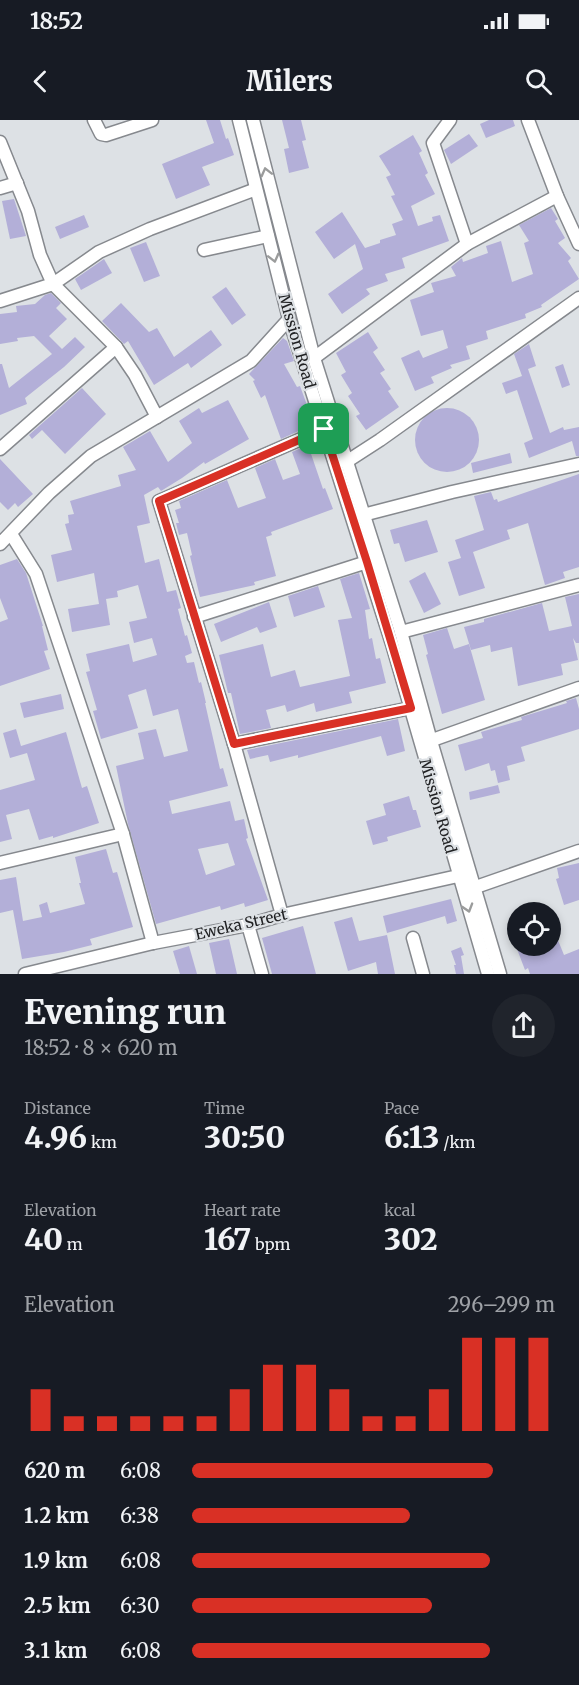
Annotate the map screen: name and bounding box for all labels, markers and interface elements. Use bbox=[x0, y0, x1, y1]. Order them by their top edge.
text: 18:52 bbox=[30, 7, 83, 35]
text: Milers bbox=[246, 64, 333, 98]
icon: back bbox=[24, 65, 57, 98]
icon: search bbox=[522, 65, 555, 98]
one-way arrow bbox=[261, 167, 273, 178]
one-way arrow bbox=[266, 253, 279, 263]
street label: Mission Road bbox=[274, 291, 320, 391]
pin bbox=[298, 403, 349, 454]
icon: arrive bbox=[307, 412, 340, 445]
street label: Mission Road bbox=[415, 756, 461, 856]
one-way arrow bbox=[461, 902, 473, 913]
map controls bbox=[507, 902, 561, 956]
button: locate bbox=[507, 902, 561, 956]
street label: Eweka Street bbox=[193, 904, 289, 944]
text: Evening run bbox=[24, 992, 226, 1033]
button: share bbox=[492, 994, 555, 1057]
text: 18:52 · 8 × 620 m bbox=[24, 1035, 178, 1060]
text: Distance bbox=[24, 1098, 91, 1118]
text: Time bbox=[204, 1098, 245, 1118]
text: Pace bbox=[384, 1098, 419, 1118]
text: 4.96 bbox=[24, 1118, 87, 1156]
text: 30:50 bbox=[204, 1118, 285, 1156]
text: 6:13 bbox=[384, 1118, 439, 1156]
text: km bbox=[87, 1132, 117, 1152]
text: /km bbox=[439, 1132, 475, 1152]
text: Elevation bbox=[24, 1200, 97, 1220]
text: Heart rate bbox=[204, 1200, 281, 1220]
text: kcal bbox=[384, 1200, 415, 1220]
text: 40 bbox=[24, 1220, 63, 1258]
text: 167 bbox=[204, 1220, 251, 1258]
text: 302 bbox=[384, 1220, 438, 1258]
text: m bbox=[63, 1234, 83, 1254]
text: bpm bbox=[251, 1234, 290, 1254]
text: Elevation bbox=[24, 1292, 115, 1317]
text: 296–299 m bbox=[448, 1292, 555, 1317]
text: 620 m bbox=[24, 1458, 85, 1483]
text: 6:08 bbox=[120, 1458, 161, 1483]
text: 1.2 km bbox=[24, 1503, 89, 1528]
text: 6:38 bbox=[120, 1503, 159, 1528]
text: 1.9 km bbox=[24, 1548, 88, 1573]
text: 6:08 bbox=[120, 1548, 161, 1573]
text: 2.5 km bbox=[24, 1593, 91, 1618]
text: 6:30 bbox=[120, 1593, 160, 1618]
text: 3.1 km bbox=[24, 1638, 87, 1663]
text: 6:08 bbox=[120, 1638, 161, 1663]

